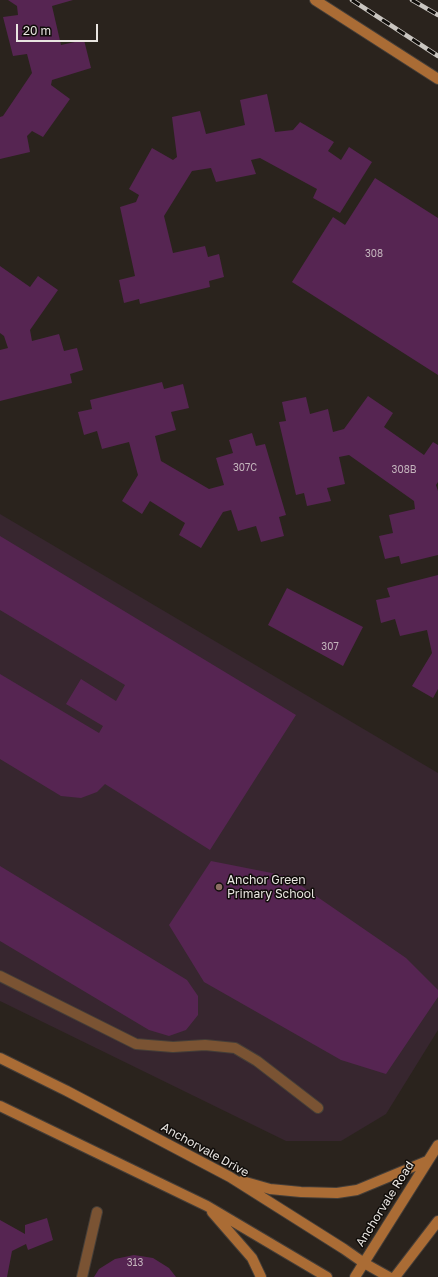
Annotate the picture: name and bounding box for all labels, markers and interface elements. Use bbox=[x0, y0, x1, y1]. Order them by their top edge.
scale bar bbox=[18, 16, 100, 42]
text: 20 m bbox=[23, 23, 51, 38]
house number: 308 bbox=[365, 248, 383, 260]
house number: 307C bbox=[233, 462, 257, 474]
house number: 308B bbox=[392, 464, 416, 476]
house number: 307 bbox=[321, 641, 339, 653]
place label: Anchor Green Primary School bbox=[227, 873, 315, 901]
marker: Anchor Green Primary School bbox=[214, 882, 224, 892]
street label: Anchorvale Drive bbox=[159, 1120, 251, 1180]
street label: Anchorvale Road bbox=[353, 1159, 417, 1249]
house number: 313 bbox=[127, 1257, 143, 1269]

